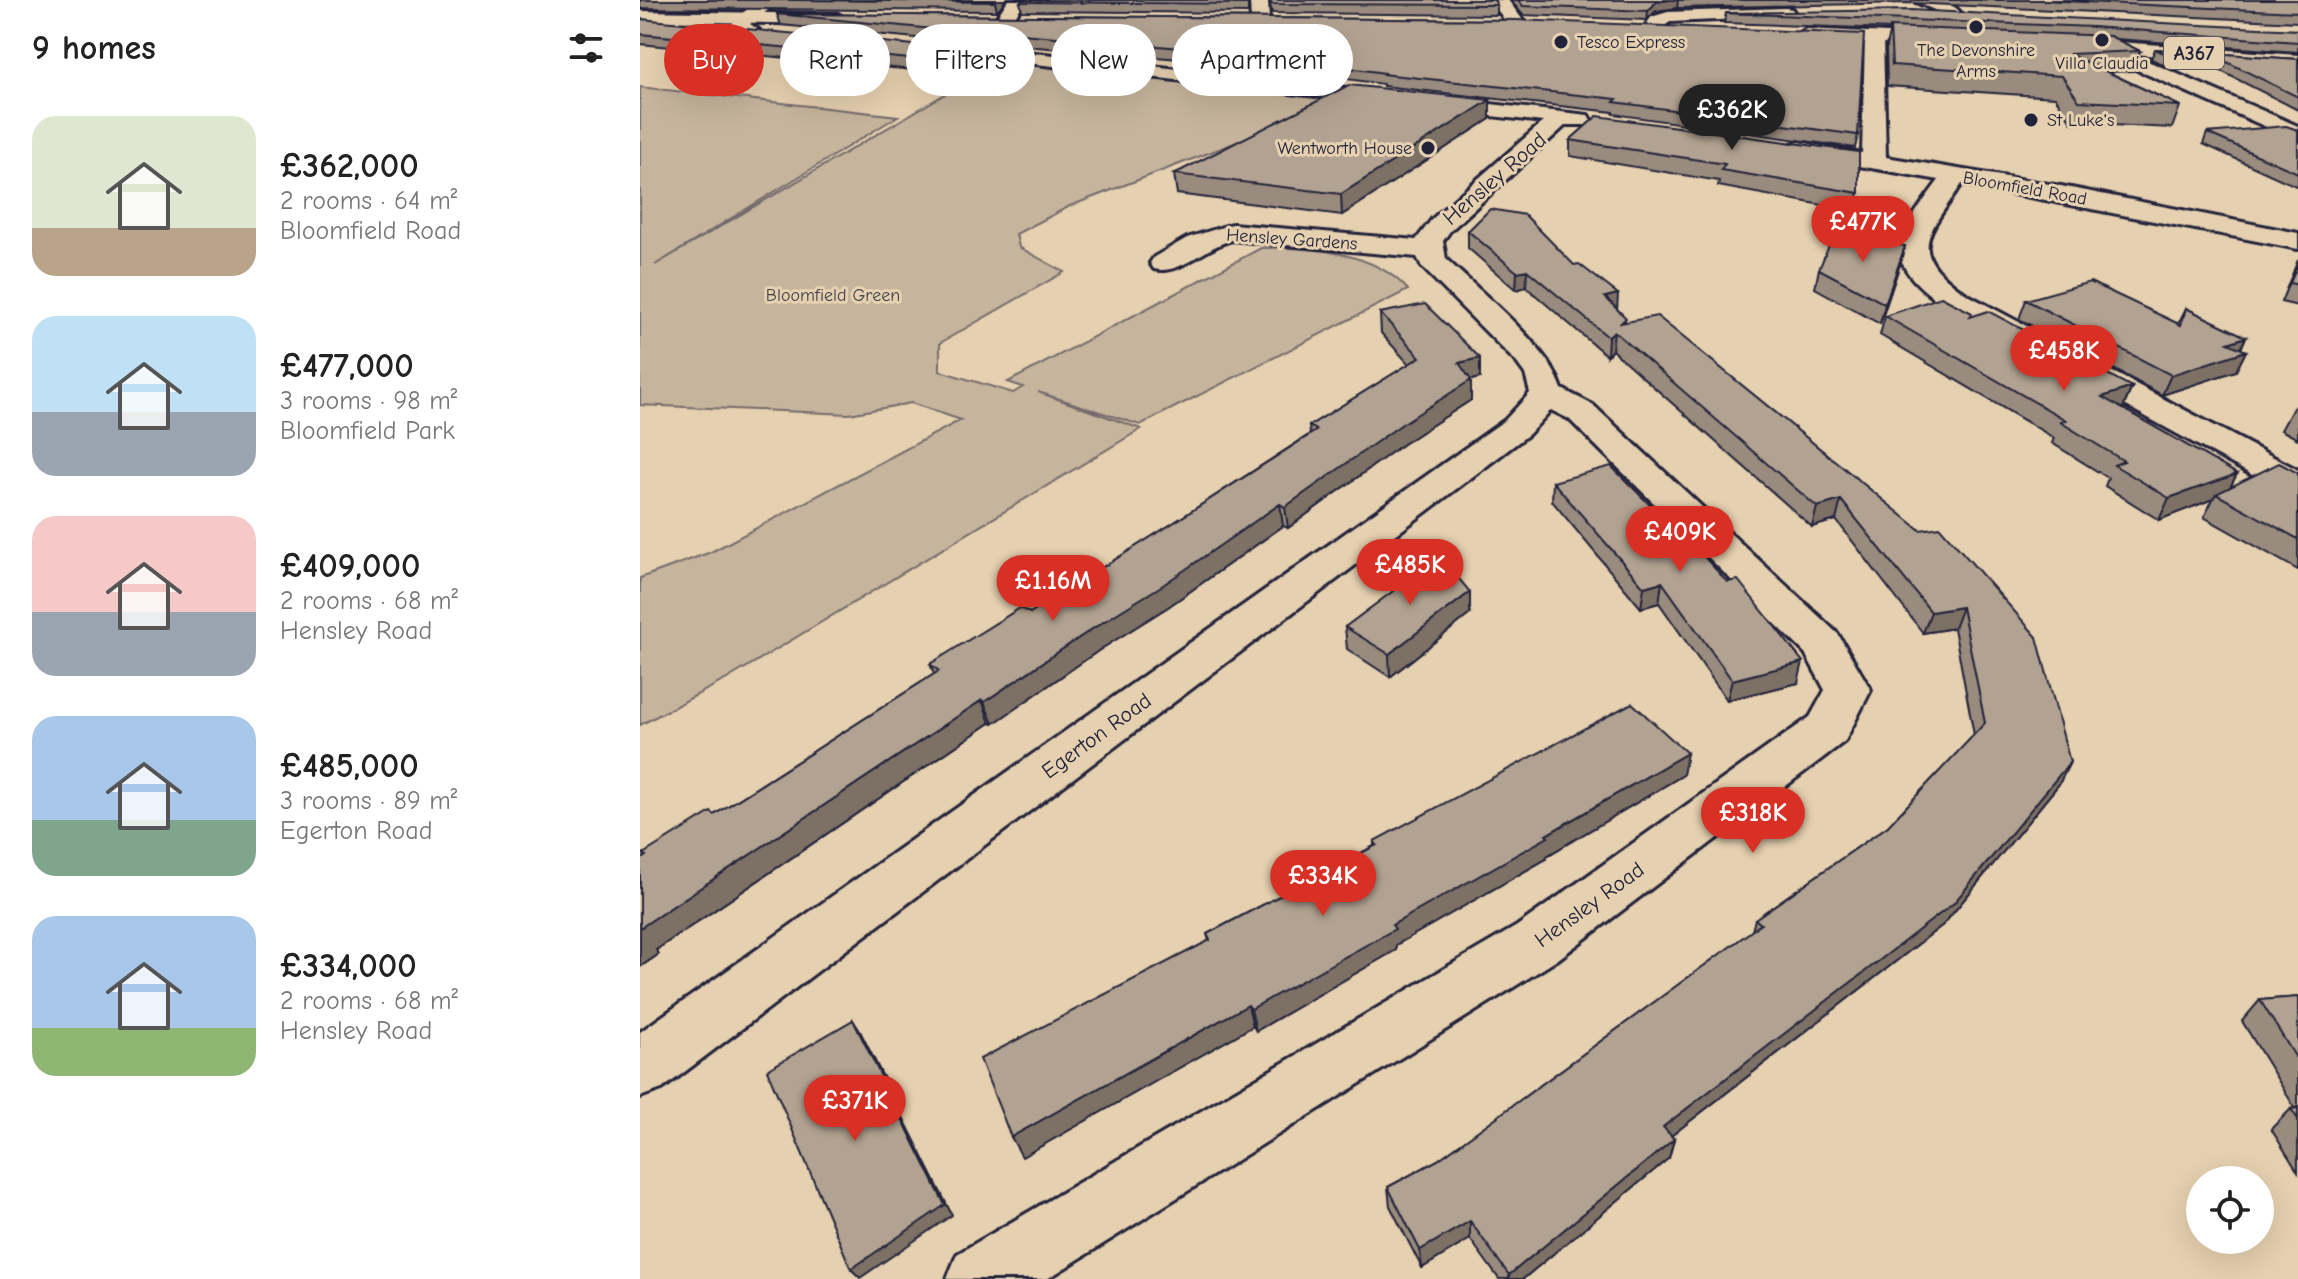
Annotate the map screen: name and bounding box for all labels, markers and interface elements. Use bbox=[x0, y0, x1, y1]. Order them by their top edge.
marker: The Devonshire Arms bbox=[1967, 18, 1985, 36]
chip: Buy bbox=[664, 24, 764, 96]
chip: Rent bbox=[780, 24, 890, 96]
chip: Filters bbox=[906, 24, 1035, 96]
chip: New bbox=[1051, 24, 1156, 96]
chip: Apartment bbox=[1172, 24, 1353, 96]
icon: filters bbox=[564, 26, 608, 70]
text: 9 homes bbox=[32, 28, 156, 68]
marker: Villa Claudia bbox=[2093, 31, 2111, 49]
place label: Tesco Express bbox=[1577, 32, 1685, 53]
marker: Tesco Express bbox=[1552, 33, 1570, 51]
road number: A367 bbox=[2164, 37, 2224, 69]
place label: The Devonshire Arms bbox=[1917, 40, 2035, 82]
place label: Villa Claudia bbox=[2055, 53, 2149, 74]
pin: £362K bbox=[1676, 84, 1788, 152]
text: £362K bbox=[1696, 95, 1768, 125]
place label: St Luke's bbox=[2047, 110, 2114, 131]
marker: St Luke's bbox=[2022, 111, 2040, 129]
street label: Hensley Road bbox=[1438, 127, 1552, 231]
place label: Wentworth House bbox=[1277, 138, 1412, 159]
marker: Wentworth House bbox=[1419, 139, 1437, 157]
text: £362,000 bbox=[280, 146, 419, 186]
icon: home bbox=[96, 148, 192, 244]
street label: Bloomfield Road bbox=[1961, 167, 2089, 210]
text: 2 rooms · 64 m² bbox=[280, 186, 457, 216]
pin: £477K bbox=[1807, 196, 1919, 264]
text: £477K bbox=[1829, 207, 1897, 237]
text: Bloomfield Road bbox=[280, 216, 461, 246]
street label: Hensley Gardens bbox=[1226, 224, 1358, 255]
park label: Bloomfield Green bbox=[766, 285, 900, 306]
pin: £458K bbox=[2008, 325, 2120, 393]
text: £458K bbox=[2028, 336, 2100, 366]
text: £477,000 bbox=[280, 346, 414, 386]
icon: home bbox=[96, 348, 192, 444]
text: 3 rooms · 98 m² bbox=[280, 386, 457, 416]
text: Bloomfield Park bbox=[280, 416, 455, 446]
pin: £409K bbox=[1624, 506, 1736, 574]
text: £409K bbox=[1644, 517, 1716, 547]
pin: £485K bbox=[1354, 539, 1466, 607]
text: £409,000 bbox=[280, 546, 420, 586]
icon: home bbox=[96, 548, 192, 644]
text: £485K bbox=[1374, 550, 1446, 580]
pin: £1.16M bbox=[988, 555, 1118, 623]
text: £1.16M bbox=[1015, 566, 1091, 596]
text: 2 rooms · 68 m² bbox=[280, 586, 458, 616]
text: Hensley Road bbox=[280, 616, 432, 646]
street label: Egerton Road bbox=[1037, 687, 1156, 784]
text: £485,000 bbox=[280, 746, 419, 786]
icon: home bbox=[96, 748, 192, 844]
text: 3 rooms · 89 m² bbox=[280, 786, 457, 816]
pin: £318K bbox=[1697, 787, 1809, 855]
text: £318K bbox=[1719, 798, 1787, 828]
text: Egerton Road bbox=[280, 816, 432, 846]
pin: £334K bbox=[1267, 850, 1379, 918]
street label: Hensley Road bbox=[1530, 856, 1649, 953]
text: £334K bbox=[1288, 861, 1358, 891]
text: £334,000 bbox=[280, 946, 417, 986]
icon: home bbox=[96, 948, 192, 1044]
text: 2 rooms · 68 m² bbox=[280, 986, 458, 1016]
text: Hensley Road bbox=[280, 1016, 432, 1046]
pin: £371K bbox=[799, 1075, 911, 1143]
text: £371K bbox=[822, 1086, 888, 1116]
map controls bbox=[2186, 1166, 2274, 1254]
button: locate bbox=[2186, 1166, 2274, 1254]

